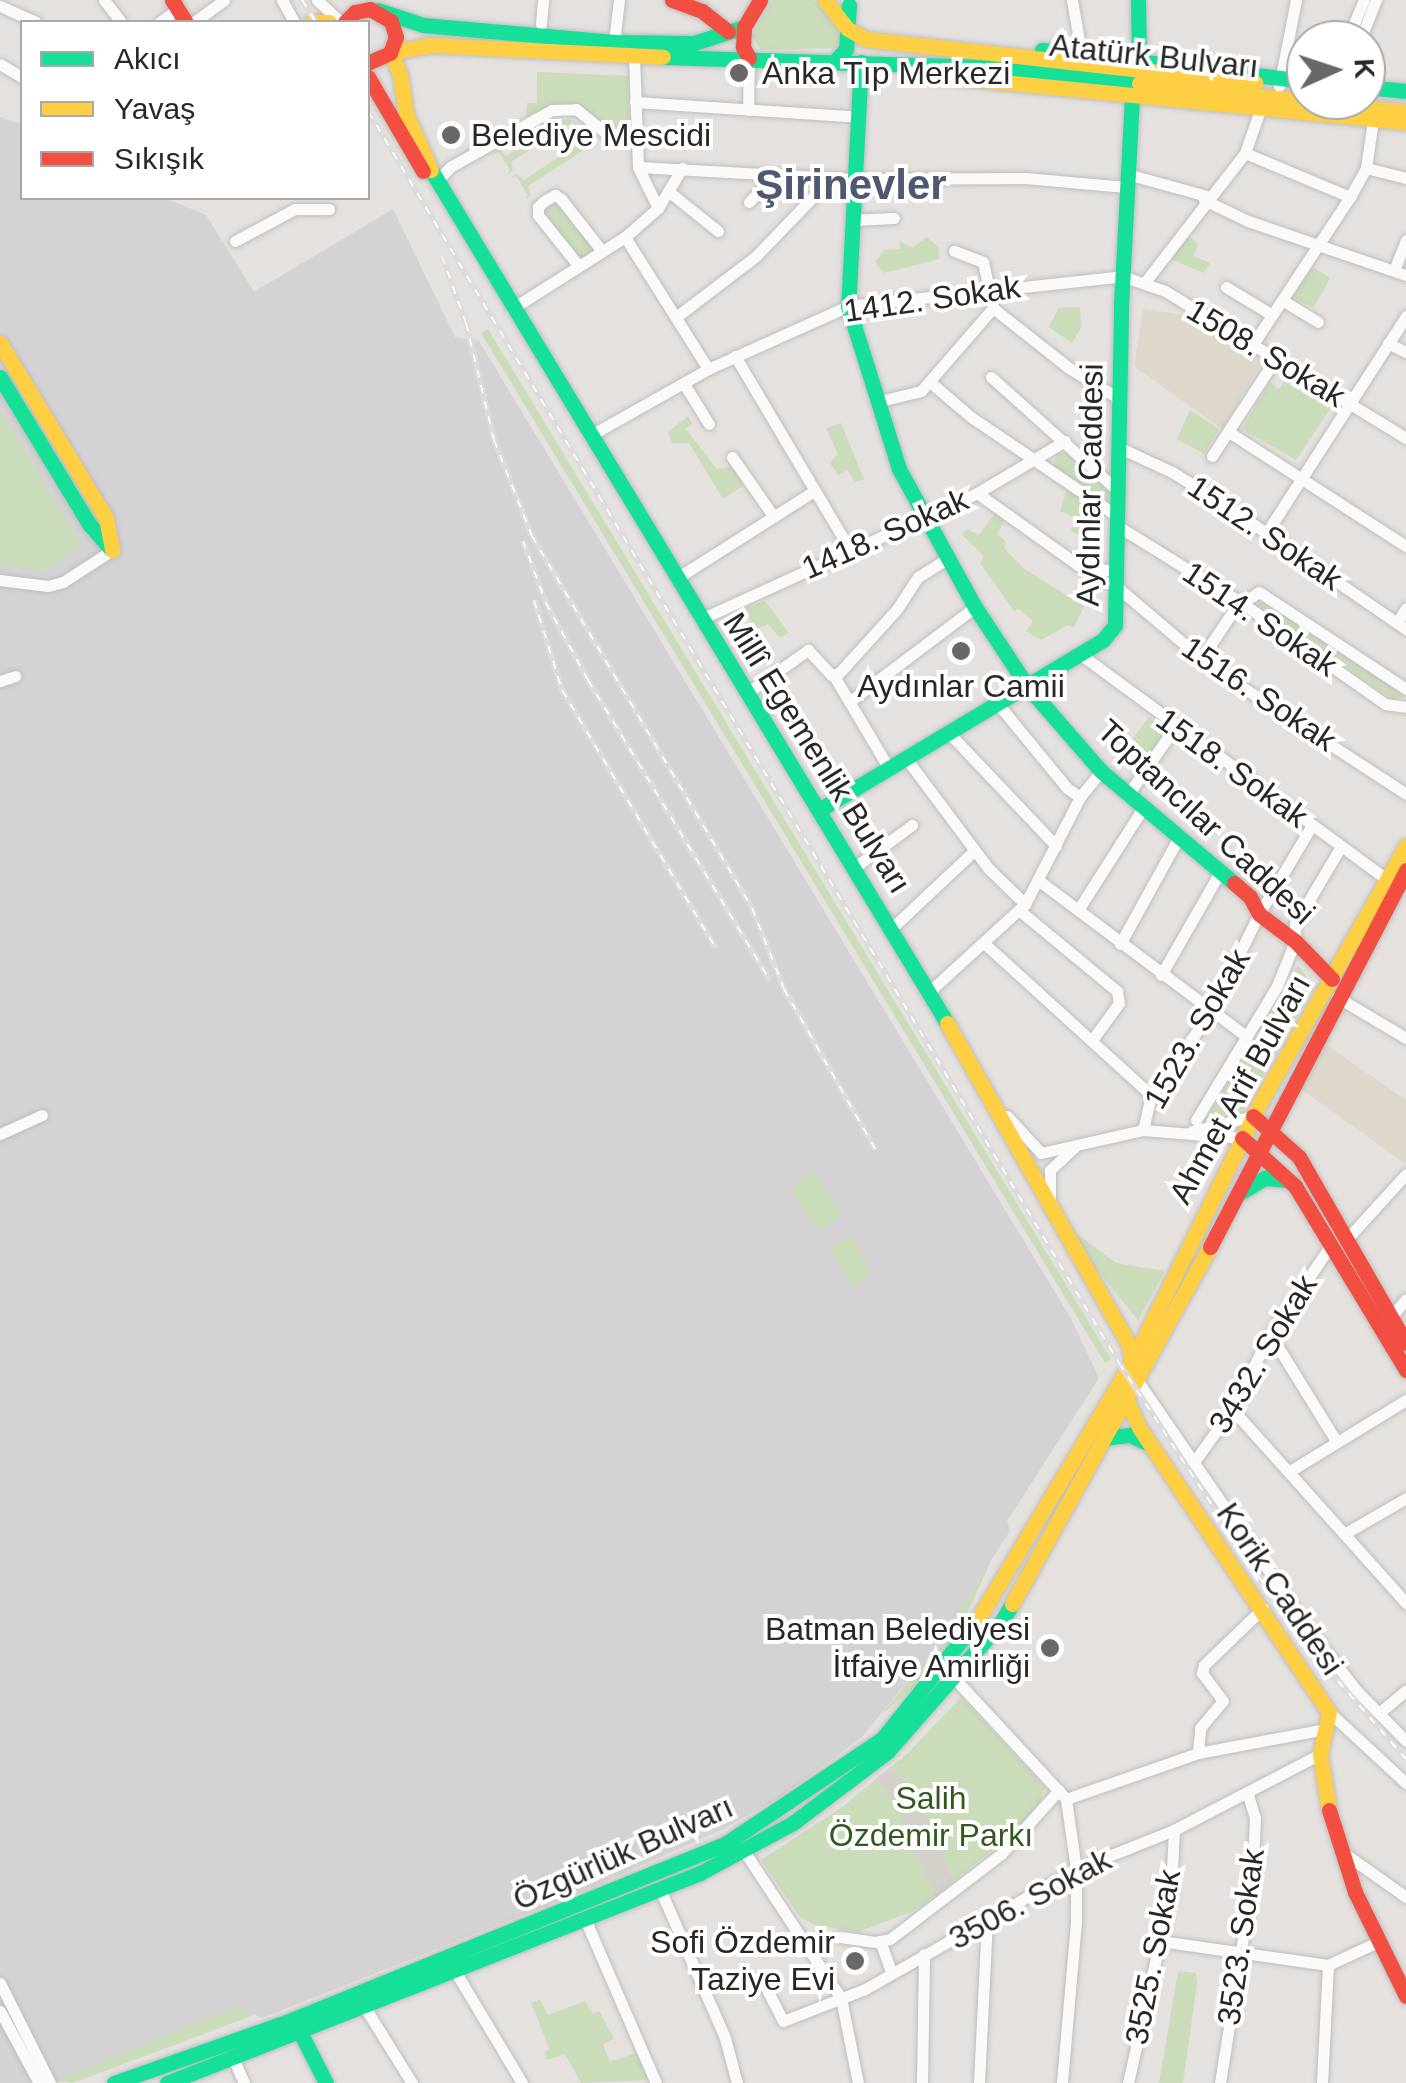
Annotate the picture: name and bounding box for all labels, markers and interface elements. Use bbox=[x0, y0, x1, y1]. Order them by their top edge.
legend bbox=[20, 20, 370, 200]
north arrow bbox=[1286, 20, 1386, 120]
street label: Atatürk Bulvarı bbox=[1048, 26, 1260, 86]
text: Akıcı bbox=[114, 42, 181, 75]
place label: Anka Tıp Merkezi bbox=[762, 54, 1011, 92]
text: K bbox=[1348, 58, 1380, 79]
marker: Anka Tıp Merkezi bbox=[726, 60, 752, 86]
text: Yavaş bbox=[114, 92, 195, 125]
place label: Belediye Mescidi bbox=[471, 116, 711, 154]
marker: Belediye Mescidi bbox=[440, 124, 462, 146]
text: Sıkışık bbox=[114, 142, 204, 175]
district label: Şirinevler bbox=[755, 160, 947, 210]
street label: 1412. Sokak bbox=[841, 268, 1023, 330]
street label: 1508. Sokak bbox=[1180, 291, 1352, 415]
street label: Aydınlar Caddesi bbox=[1069, 363, 1111, 607]
street label: 1512. Sokak bbox=[1181, 467, 1349, 599]
street label: 1418. Sokak bbox=[796, 480, 974, 588]
street label: 1514. Sokak bbox=[1176, 553, 1344, 685]
street label: Millî Egemenlik Bulvarı bbox=[715, 606, 919, 900]
street label: 1516. Sokak bbox=[1175, 628, 1343, 760]
marker: Aydınlar Camii bbox=[950, 640, 972, 662]
place label: Aydınlar Camii bbox=[857, 667, 1065, 705]
street label: 1518. Sokak bbox=[1149, 700, 1315, 836]
street label: Toptancılar Caddesi bbox=[1089, 712, 1323, 932]
street label: 1523. Sokak bbox=[1136, 942, 1258, 1116]
street label: Ahmet Arif Bulvarı bbox=[1161, 967, 1319, 1211]
street label: 3432. Sokak bbox=[1201, 1268, 1325, 1440]
street label: Korik Caddesi bbox=[1208, 1496, 1352, 1682]
place label: Batman Belediyesi İtfaiye Amirliği bbox=[765, 1611, 1030, 1686]
marker: Batman Belediyesi İtfaiye Amirliği bbox=[1039, 1637, 1061, 1659]
park label: Salih Özdemir Parkı bbox=[829, 1780, 1033, 1855]
street label: Özgürlük Bulvarı bbox=[507, 1787, 739, 1919]
street label: 3506. Sokak bbox=[942, 1840, 1118, 1958]
street label: 3523. Sokak bbox=[1210, 1846, 1272, 2028]
street label: 3525. Sokak bbox=[1117, 1866, 1189, 2048]
place label: Sofi Özdemir Taziye Evi bbox=[650, 1924, 835, 1999]
marker: Sofi Özdemir Taziye Evi bbox=[844, 1950, 866, 1972]

